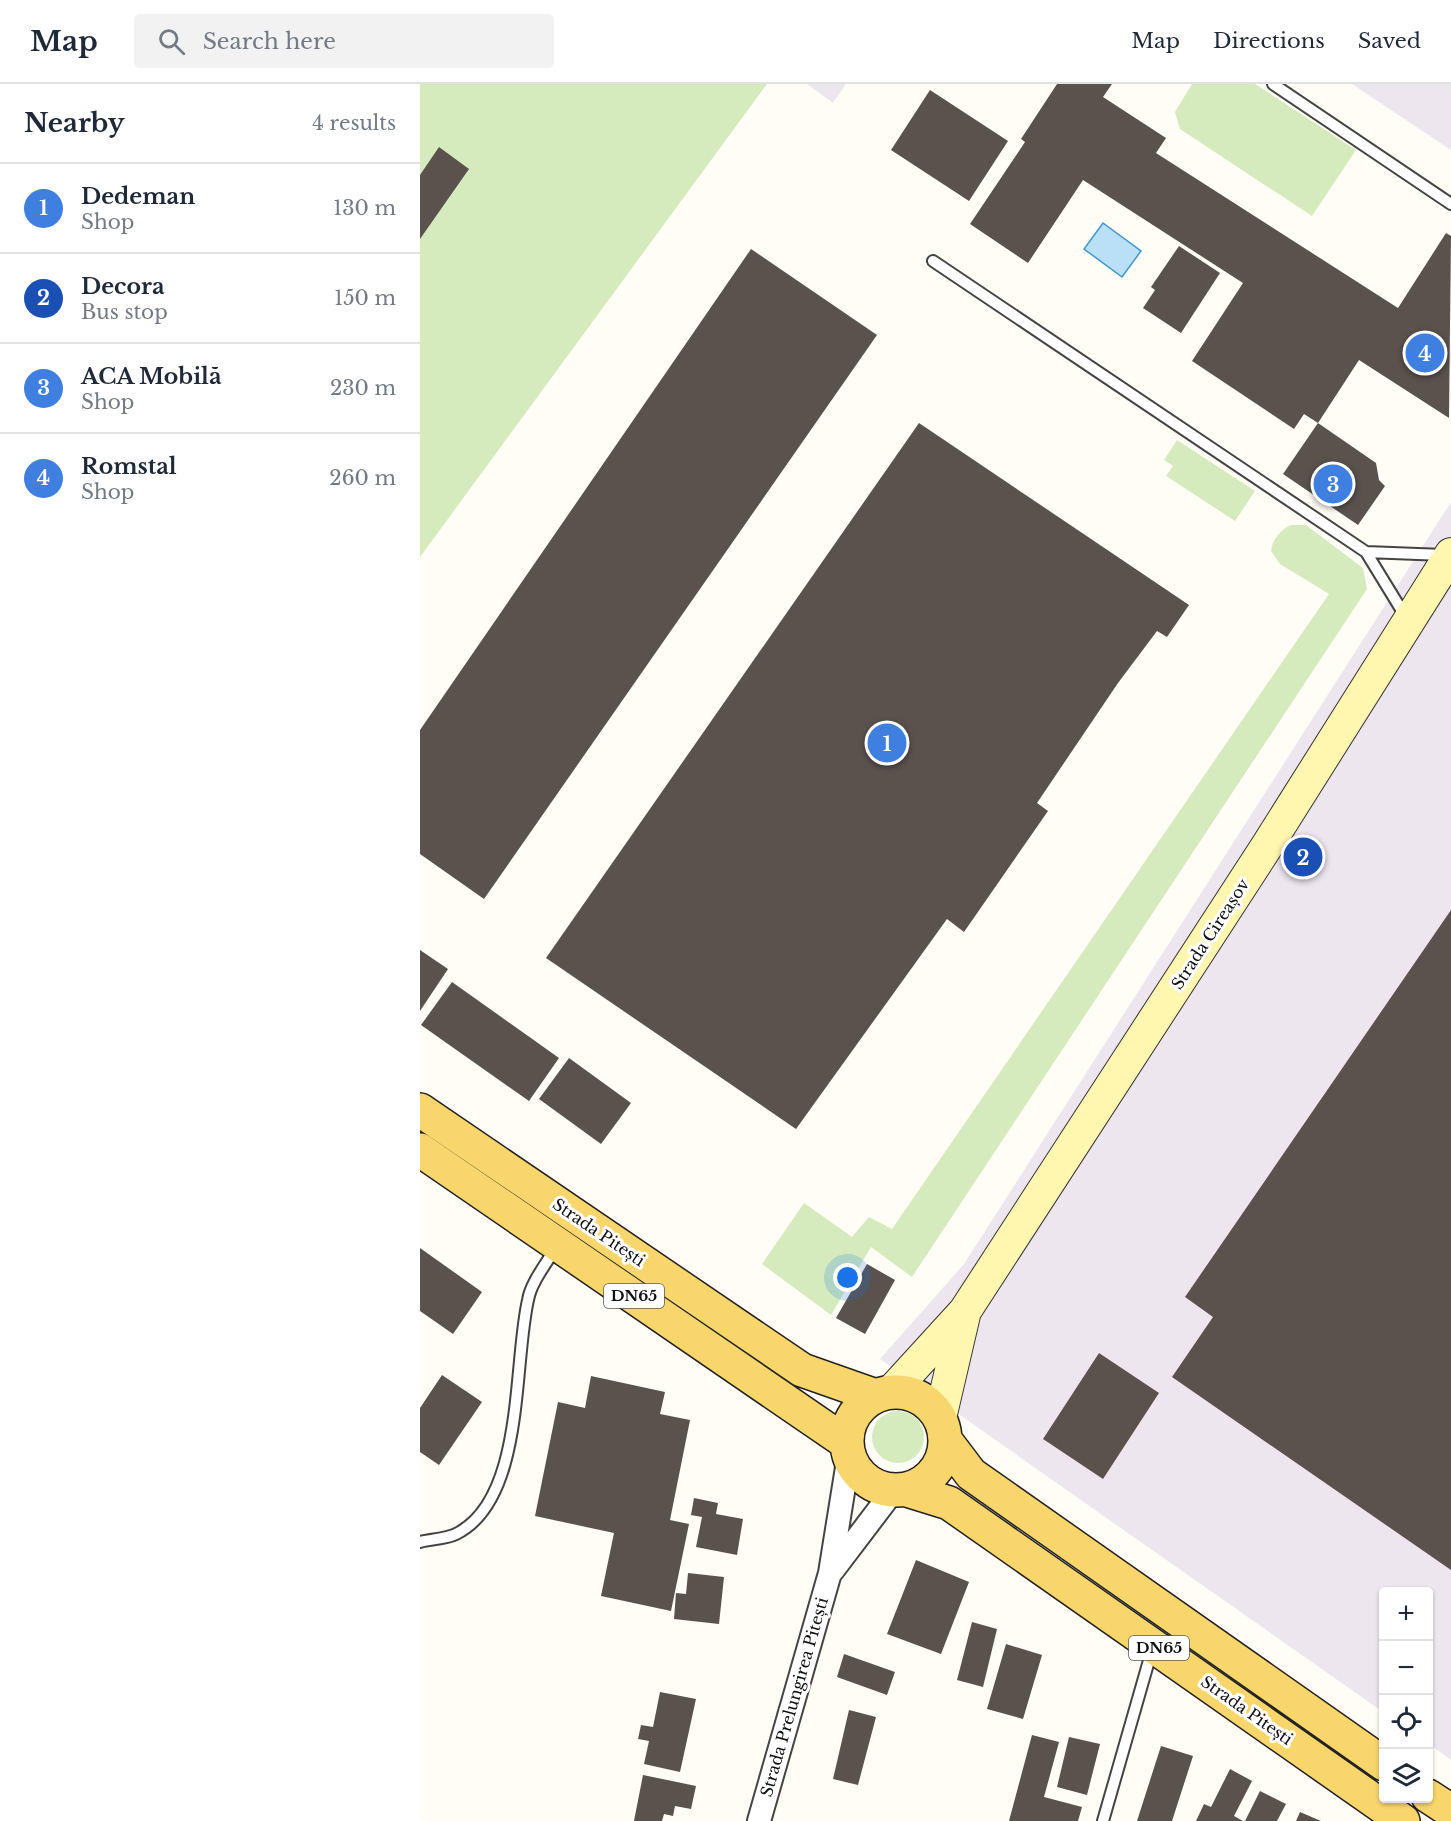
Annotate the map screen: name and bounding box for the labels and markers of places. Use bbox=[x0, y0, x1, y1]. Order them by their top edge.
pin: 4 bbox=[1406, 330, 1444, 376]
pin: 3 bbox=[1314, 462, 1352, 506]
pin: 1 bbox=[868, 720, 906, 766]
pin: 2 bbox=[1284, 834, 1322, 880]

